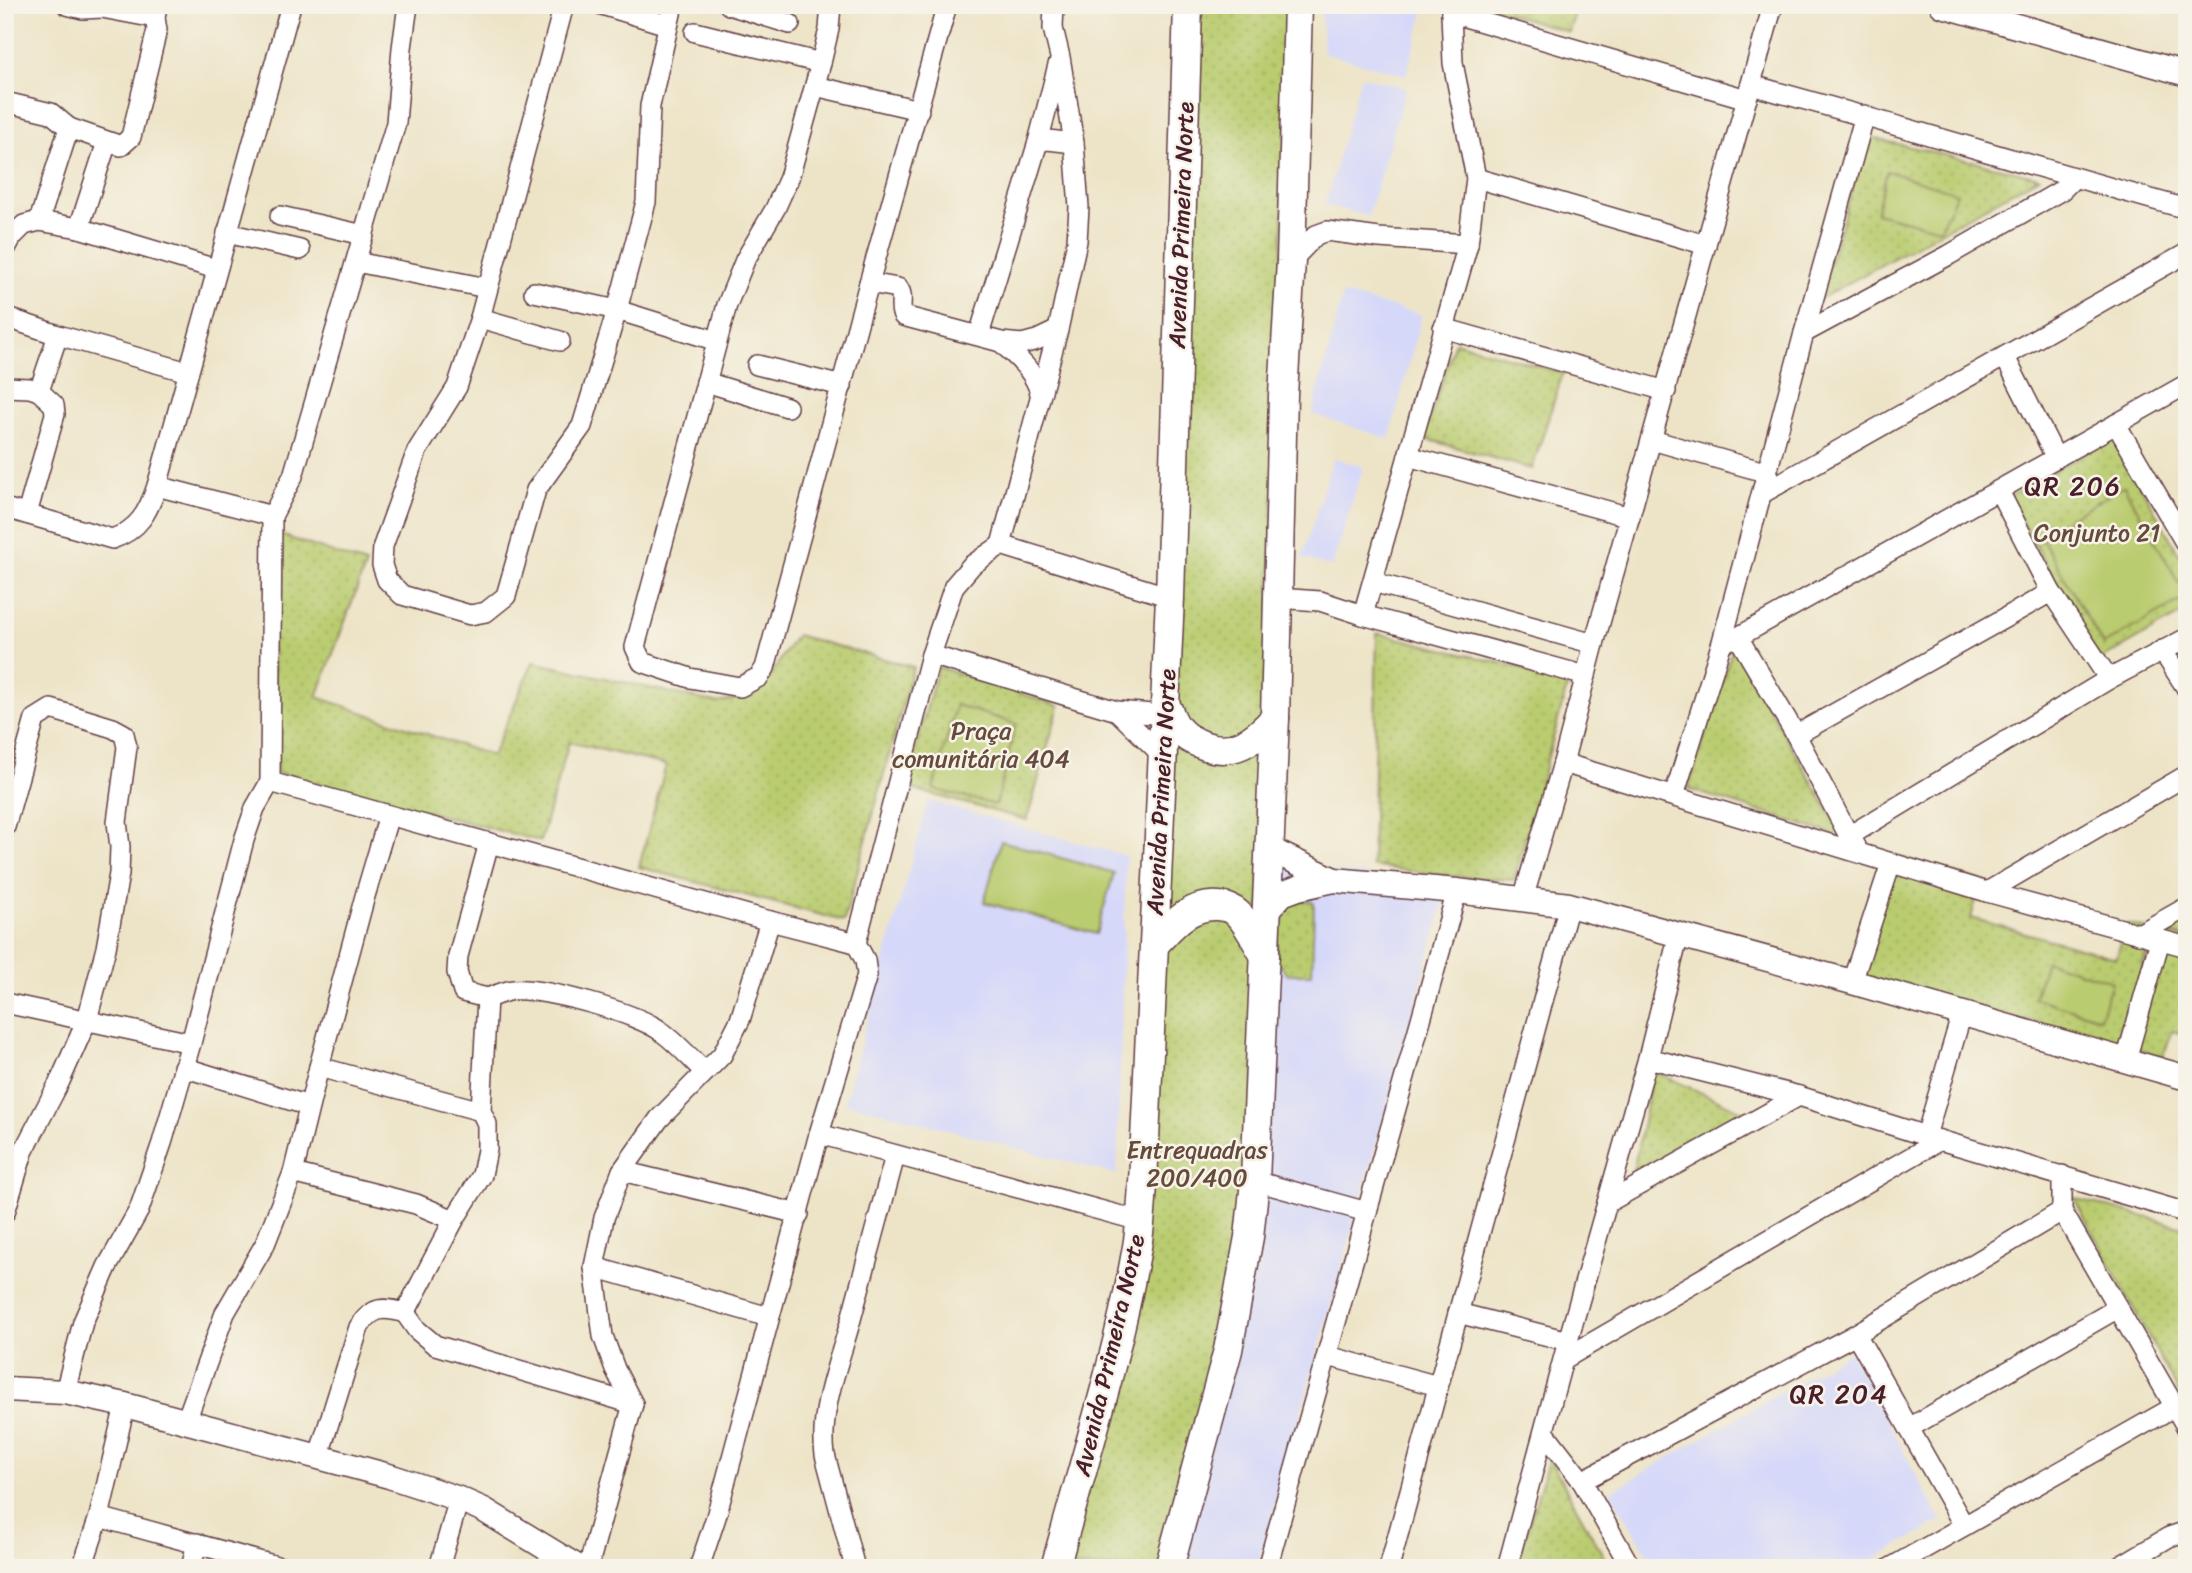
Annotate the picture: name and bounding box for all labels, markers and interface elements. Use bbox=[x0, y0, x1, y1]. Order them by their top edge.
street label: Avenida Primeira Norte bbox=[1156, 100, 1206, 350]
district label: QR 206 bbox=[2024, 463, 2122, 509]
park label: Conjunto 21 bbox=[2034, 512, 2160, 554]
street label: Avenida Primeira Norte bbox=[1134, 667, 1188, 917]
park label: Praça comunitária 404 bbox=[892, 710, 1070, 780]
park label: Entrequadras 200/400 bbox=[1126, 1129, 1269, 1199]
street label: Avenida Primeira Norte bbox=[1061, 1230, 1157, 1481]
district label: QR 204 bbox=[1789, 1371, 1889, 1417]

